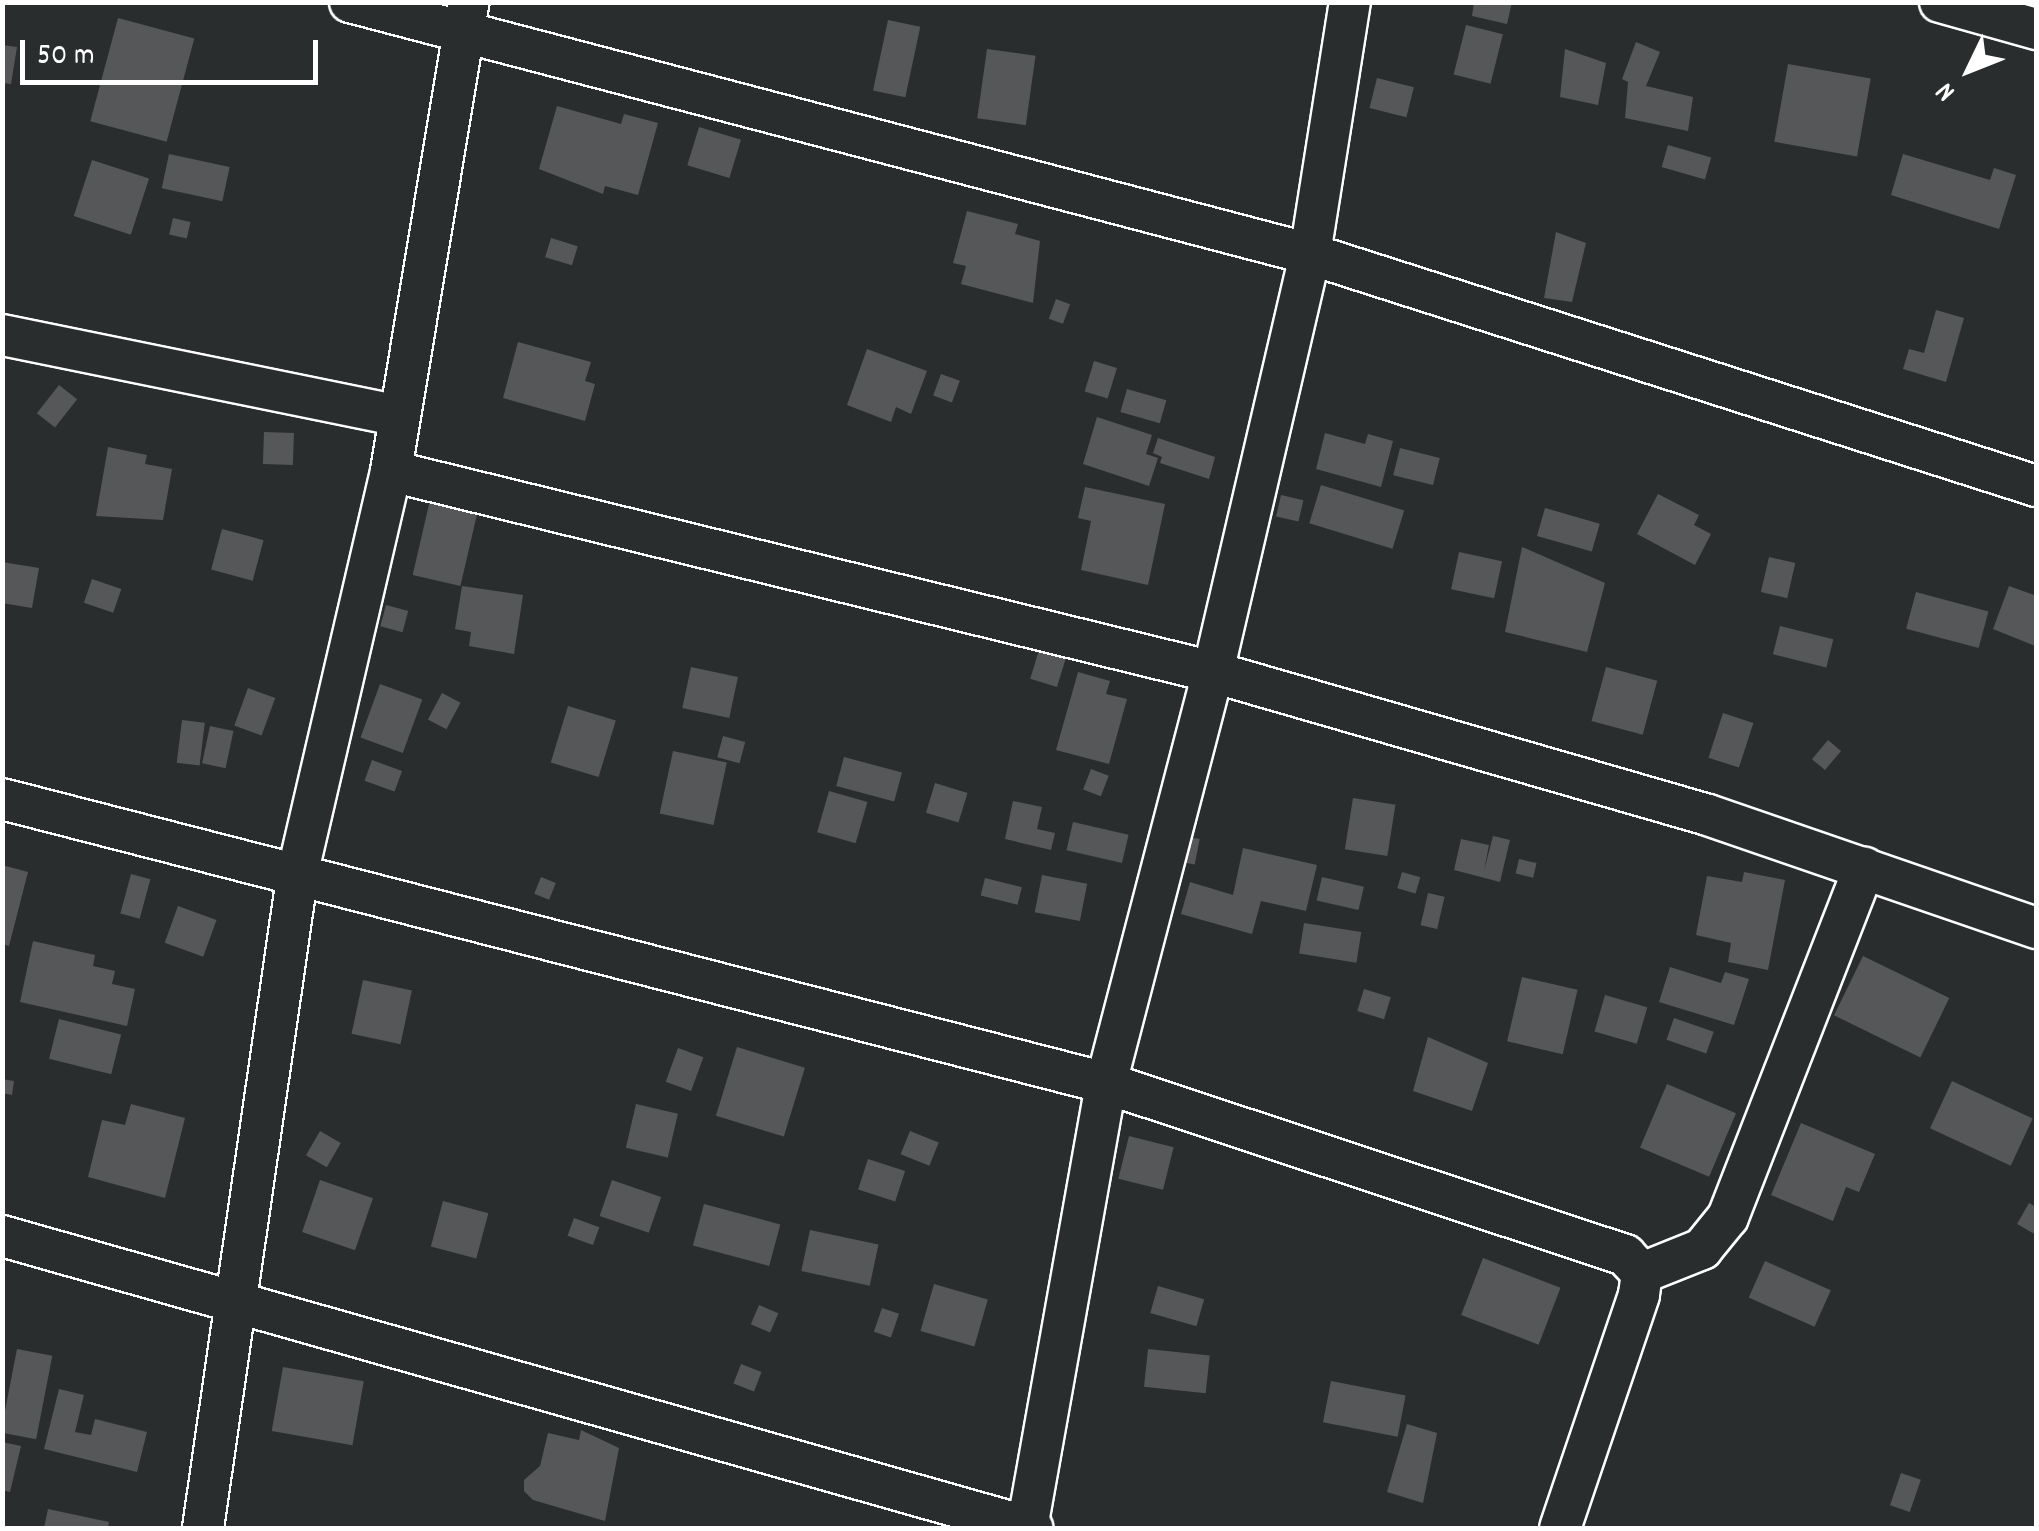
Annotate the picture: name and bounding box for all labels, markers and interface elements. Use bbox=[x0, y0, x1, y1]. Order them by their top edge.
scale bar bbox=[25, 20, 322, 82]
north arrow bbox=[1919, 20, 2019, 120]
text: 50 m bbox=[37, 36, 95, 79]
text: N bbox=[1928, 72, 1966, 109]

